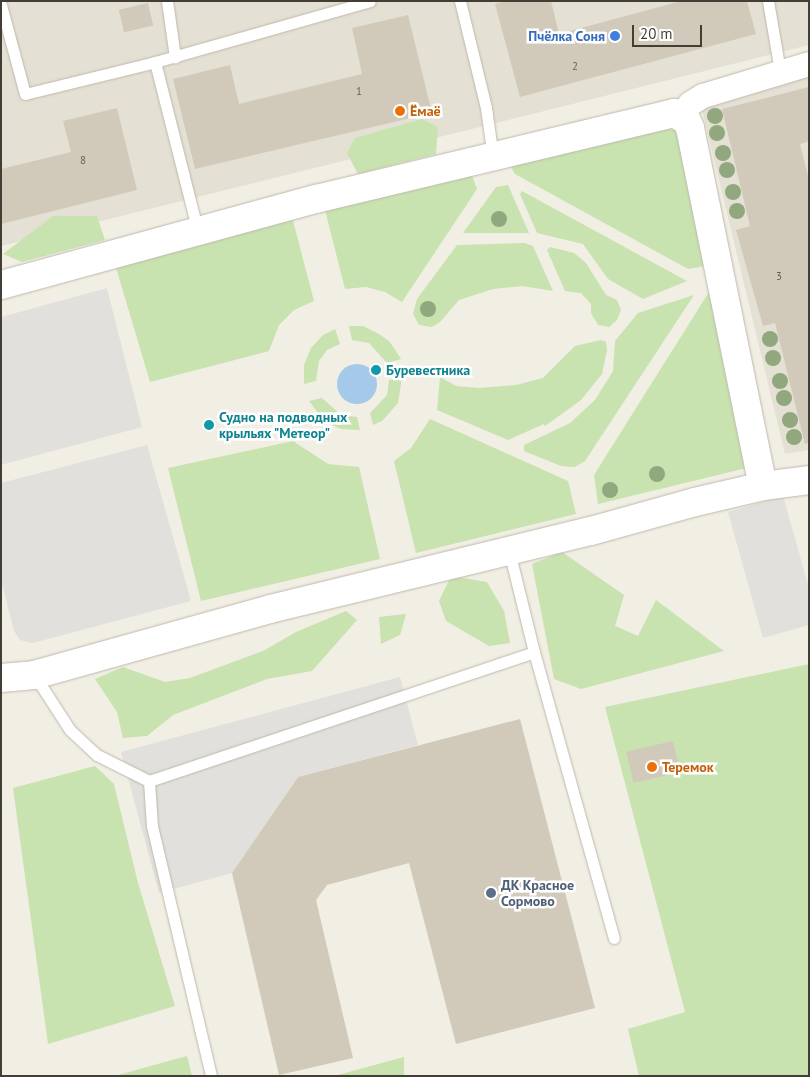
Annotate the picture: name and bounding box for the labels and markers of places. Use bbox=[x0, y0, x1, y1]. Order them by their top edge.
place label: Пчёлка Соня bbox=[528, 28, 605, 44]
marker: Пчёлка Соня bbox=[609, 30, 621, 42]
place label: Ёмаё bbox=[410, 103, 441, 119]
marker: Ёмаё bbox=[394, 105, 406, 117]
place label: Буревестника bbox=[386, 362, 470, 378]
marker: Буревестника bbox=[370, 364, 382, 376]
place label: Судно на подводных крыльях "Метеор" bbox=[219, 409, 347, 442]
marker: Судно на подводных крыльях "Метеор" bbox=[203, 419, 215, 431]
place label: Теремок bbox=[662, 759, 714, 775]
marker: Теремок bbox=[646, 761, 658, 773]
place label: ДК Красное Сормово bbox=[501, 877, 574, 910]
marker: ДК Красное Сормово bbox=[485, 887, 497, 899]

